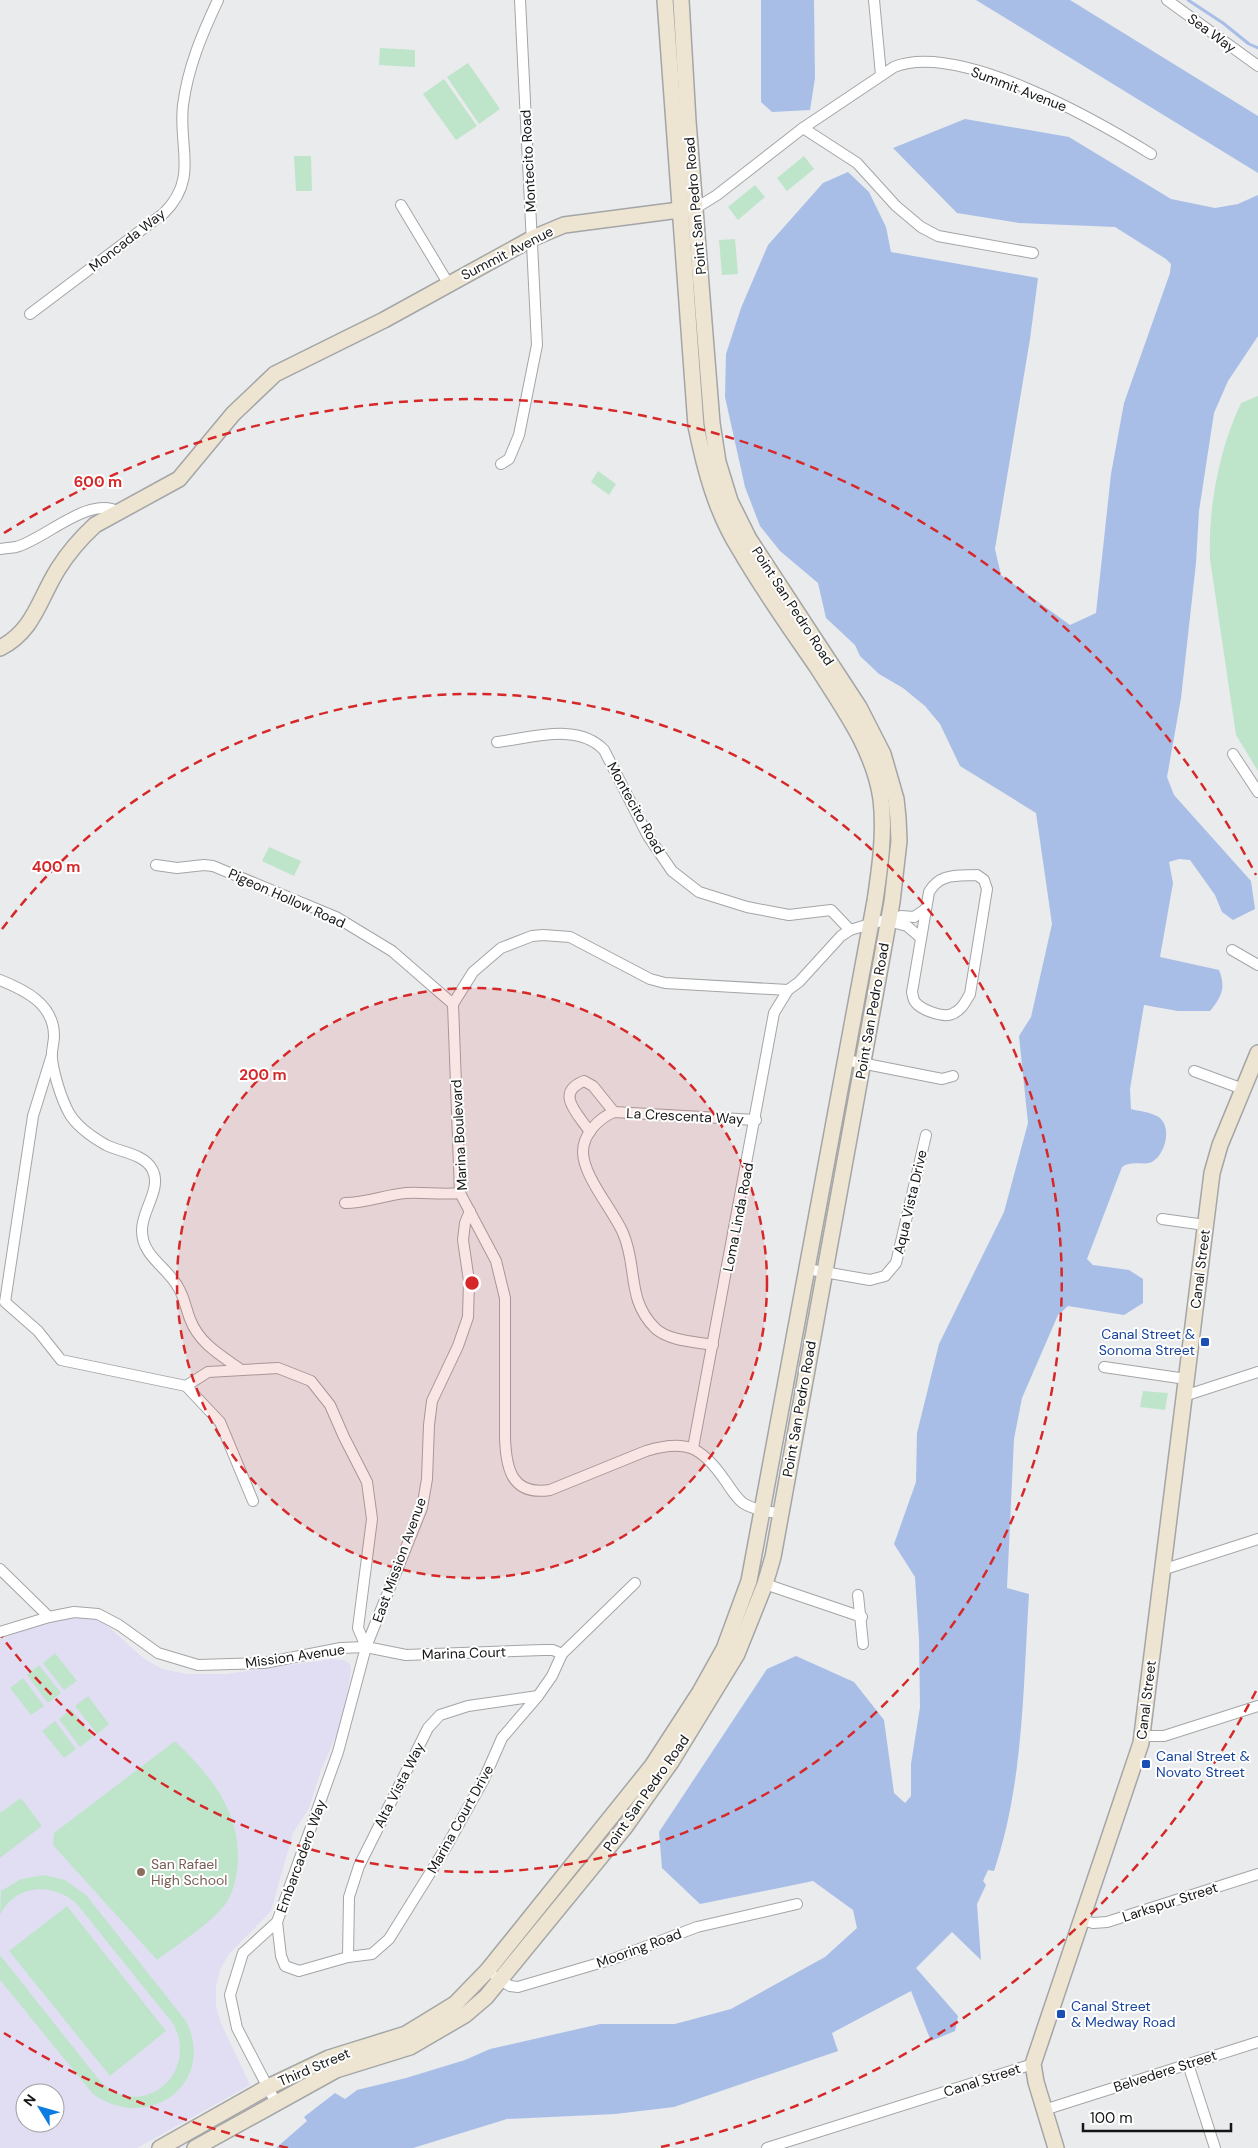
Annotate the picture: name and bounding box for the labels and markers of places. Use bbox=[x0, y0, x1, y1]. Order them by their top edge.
centre of rings bbox=[463, 1274, 481, 1292]
place label: Canal Street & Sonoma Street bbox=[1099, 1325, 1195, 1359]
marker: Canal Street & Sonoma Street bbox=[1199, 1336, 1211, 1348]
place label: Canal Street & Novato Street bbox=[1156, 1747, 1250, 1781]
marker: Canal Street & Novato Street bbox=[1140, 1758, 1152, 1770]
place label: San Rafael High School bbox=[151, 1855, 227, 1889]
marker: San Rafael High School bbox=[135, 1866, 147, 1878]
place label: Canal Street & Medway Road bbox=[1071, 1997, 1175, 2031]
marker: Canal Street & Medway Road bbox=[1055, 2008, 1067, 2020]

